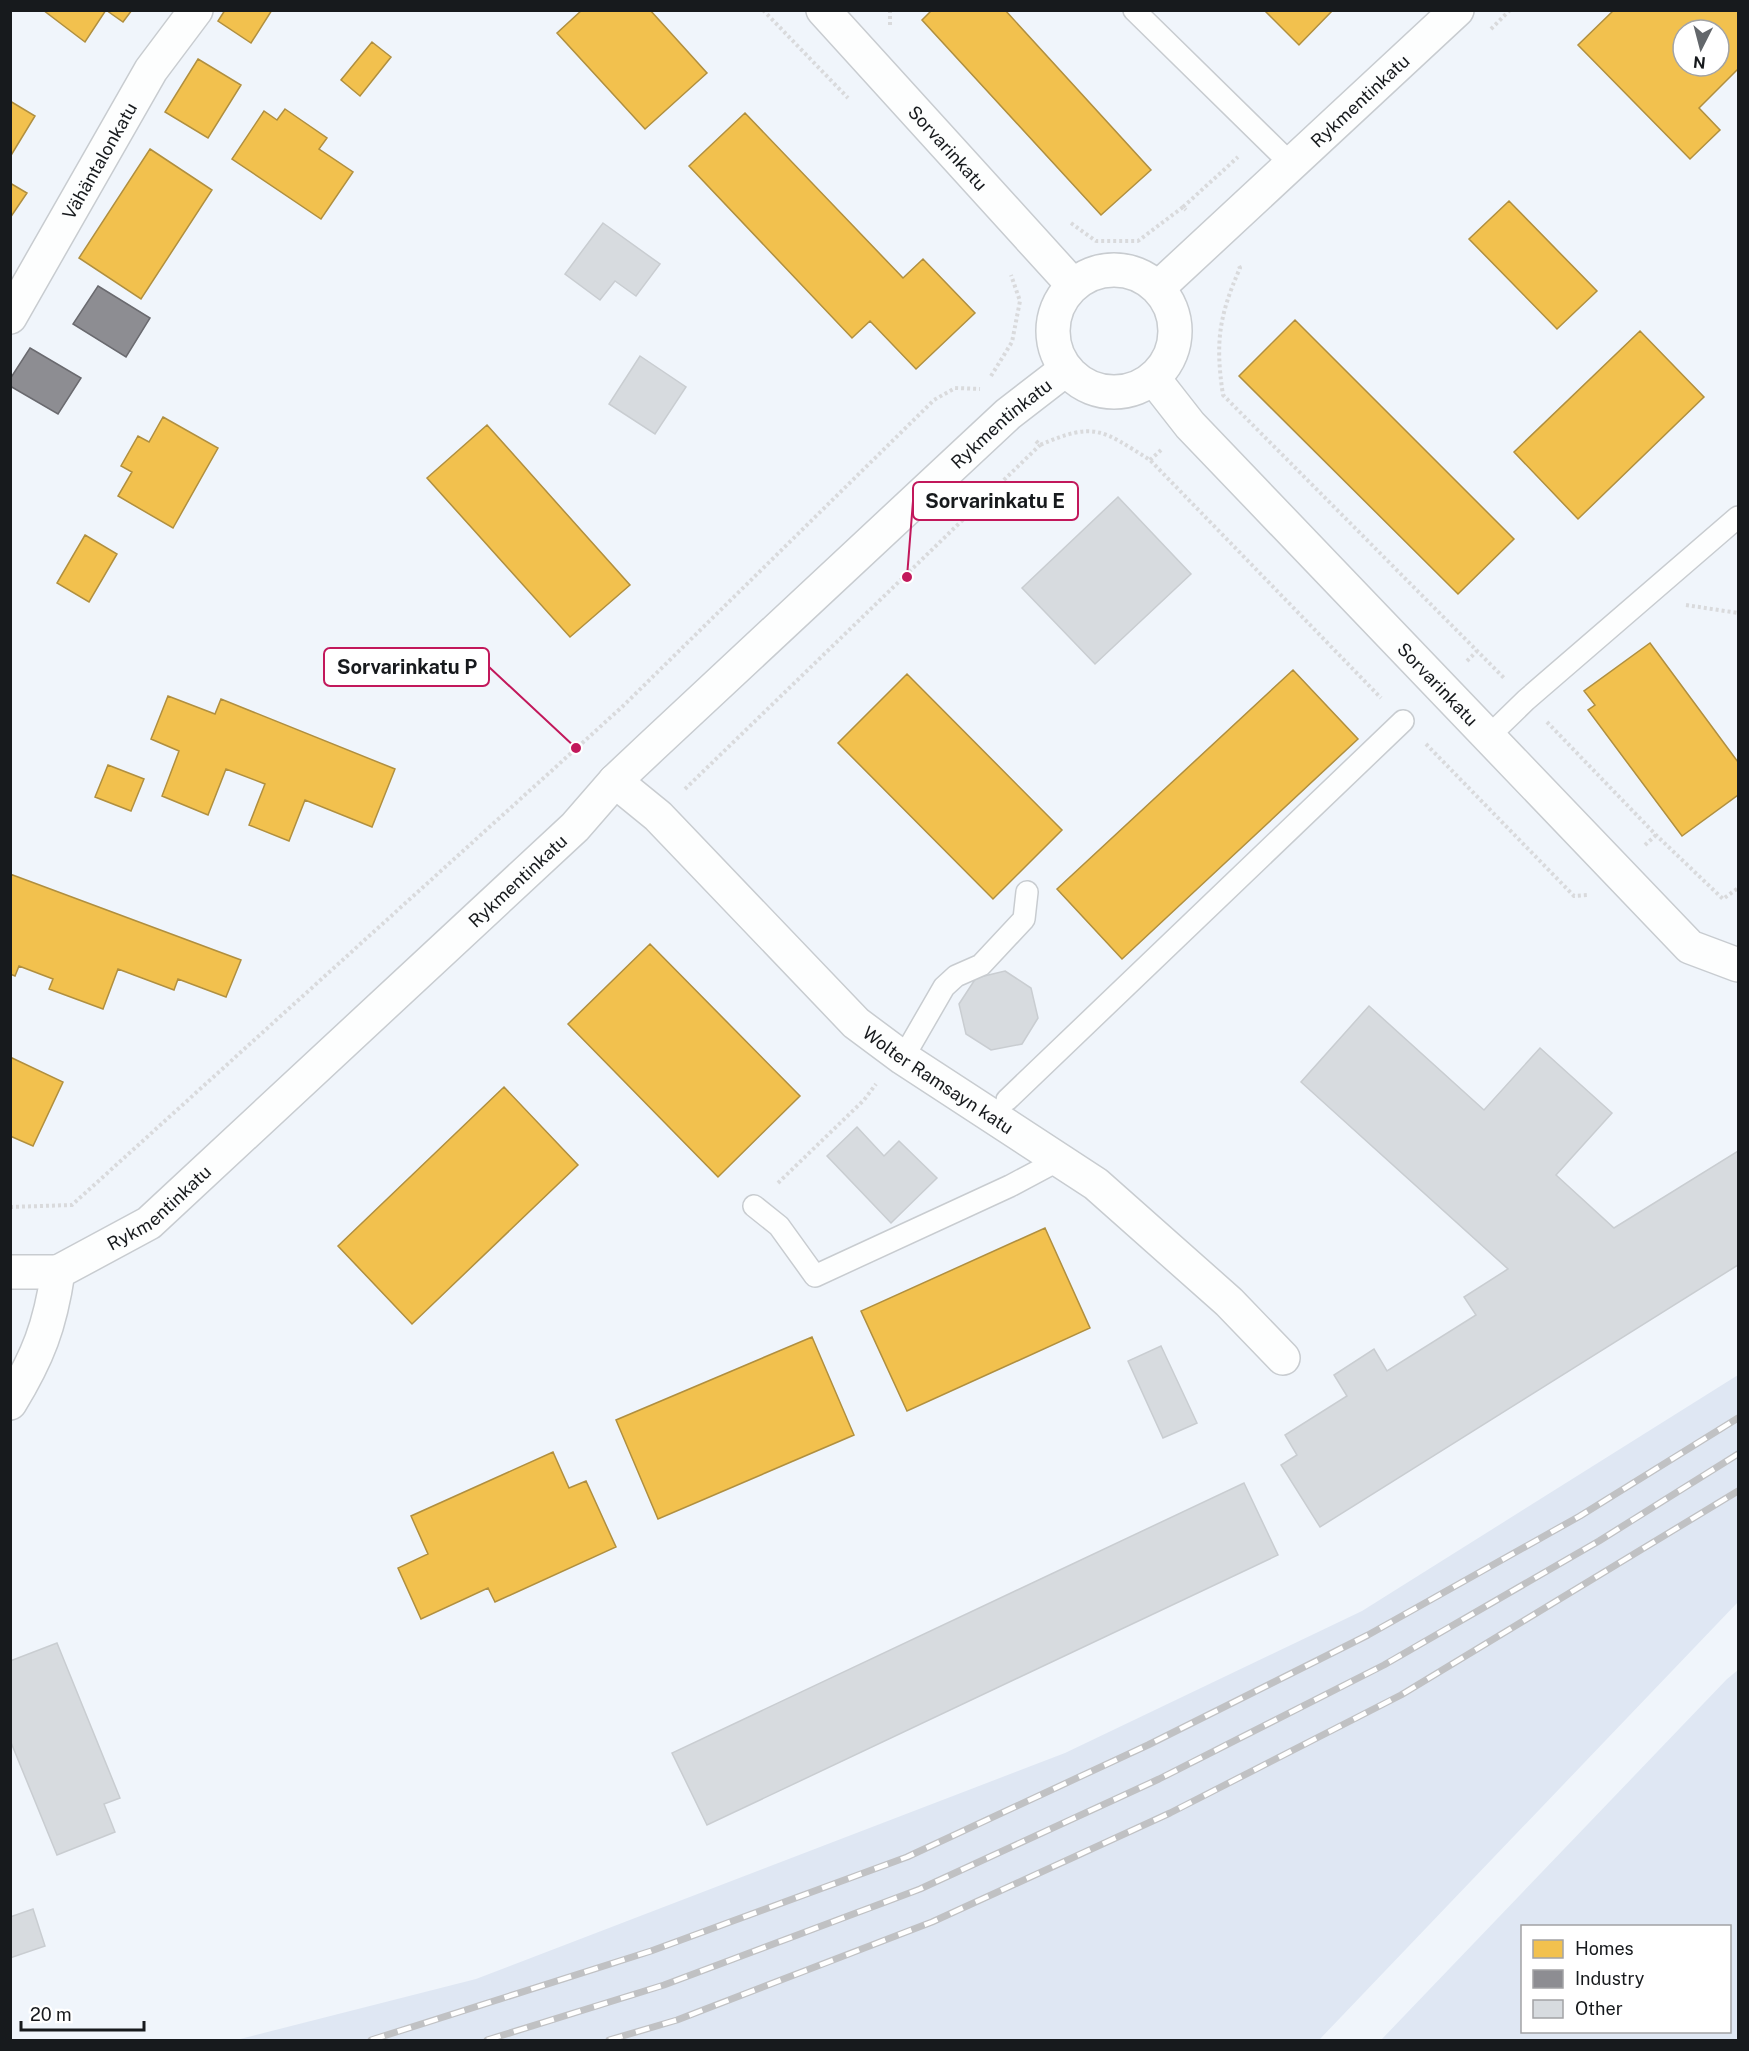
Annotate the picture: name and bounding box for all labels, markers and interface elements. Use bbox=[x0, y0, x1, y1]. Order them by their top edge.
north arrow bbox=[1671, 18, 1731, 78]
street label: Rykmentinkatu bbox=[1306, 50, 1413, 151]
text: N bbox=[1692, 52, 1707, 73]
street label: Vähäntalonkatu bbox=[58, 99, 141, 223]
street label: Sorvarinkatu bbox=[904, 101, 992, 194]
street label: Rykmentinkatu bbox=[946, 374, 1056, 473]
callout: Sorvarinkatu E bbox=[913, 482, 1078, 520]
text: Sorvarinkatu E bbox=[925, 489, 1065, 513]
street label: Sorvarinkatu bbox=[1393, 638, 1483, 730]
callout: Sorvarinkatu P bbox=[324, 648, 489, 686]
text: Sorvarinkatu P bbox=[337, 655, 477, 679]
street label: Rykmentinkatu bbox=[464, 830, 571, 931]
street label: Wolter Ramsayn katu bbox=[859, 1021, 1018, 1138]
street label: Rykmentinkatu bbox=[103, 1161, 215, 1254]
legend bbox=[1521, 1925, 1731, 2033]
text: Homes bbox=[1575, 1938, 1634, 1959]
text: Industry bbox=[1575, 1968, 1645, 1989]
scale bar bbox=[21, 1994, 144, 2032]
text: Other bbox=[1575, 1998, 1623, 2019]
text: 20 m bbox=[30, 2004, 72, 2025]

